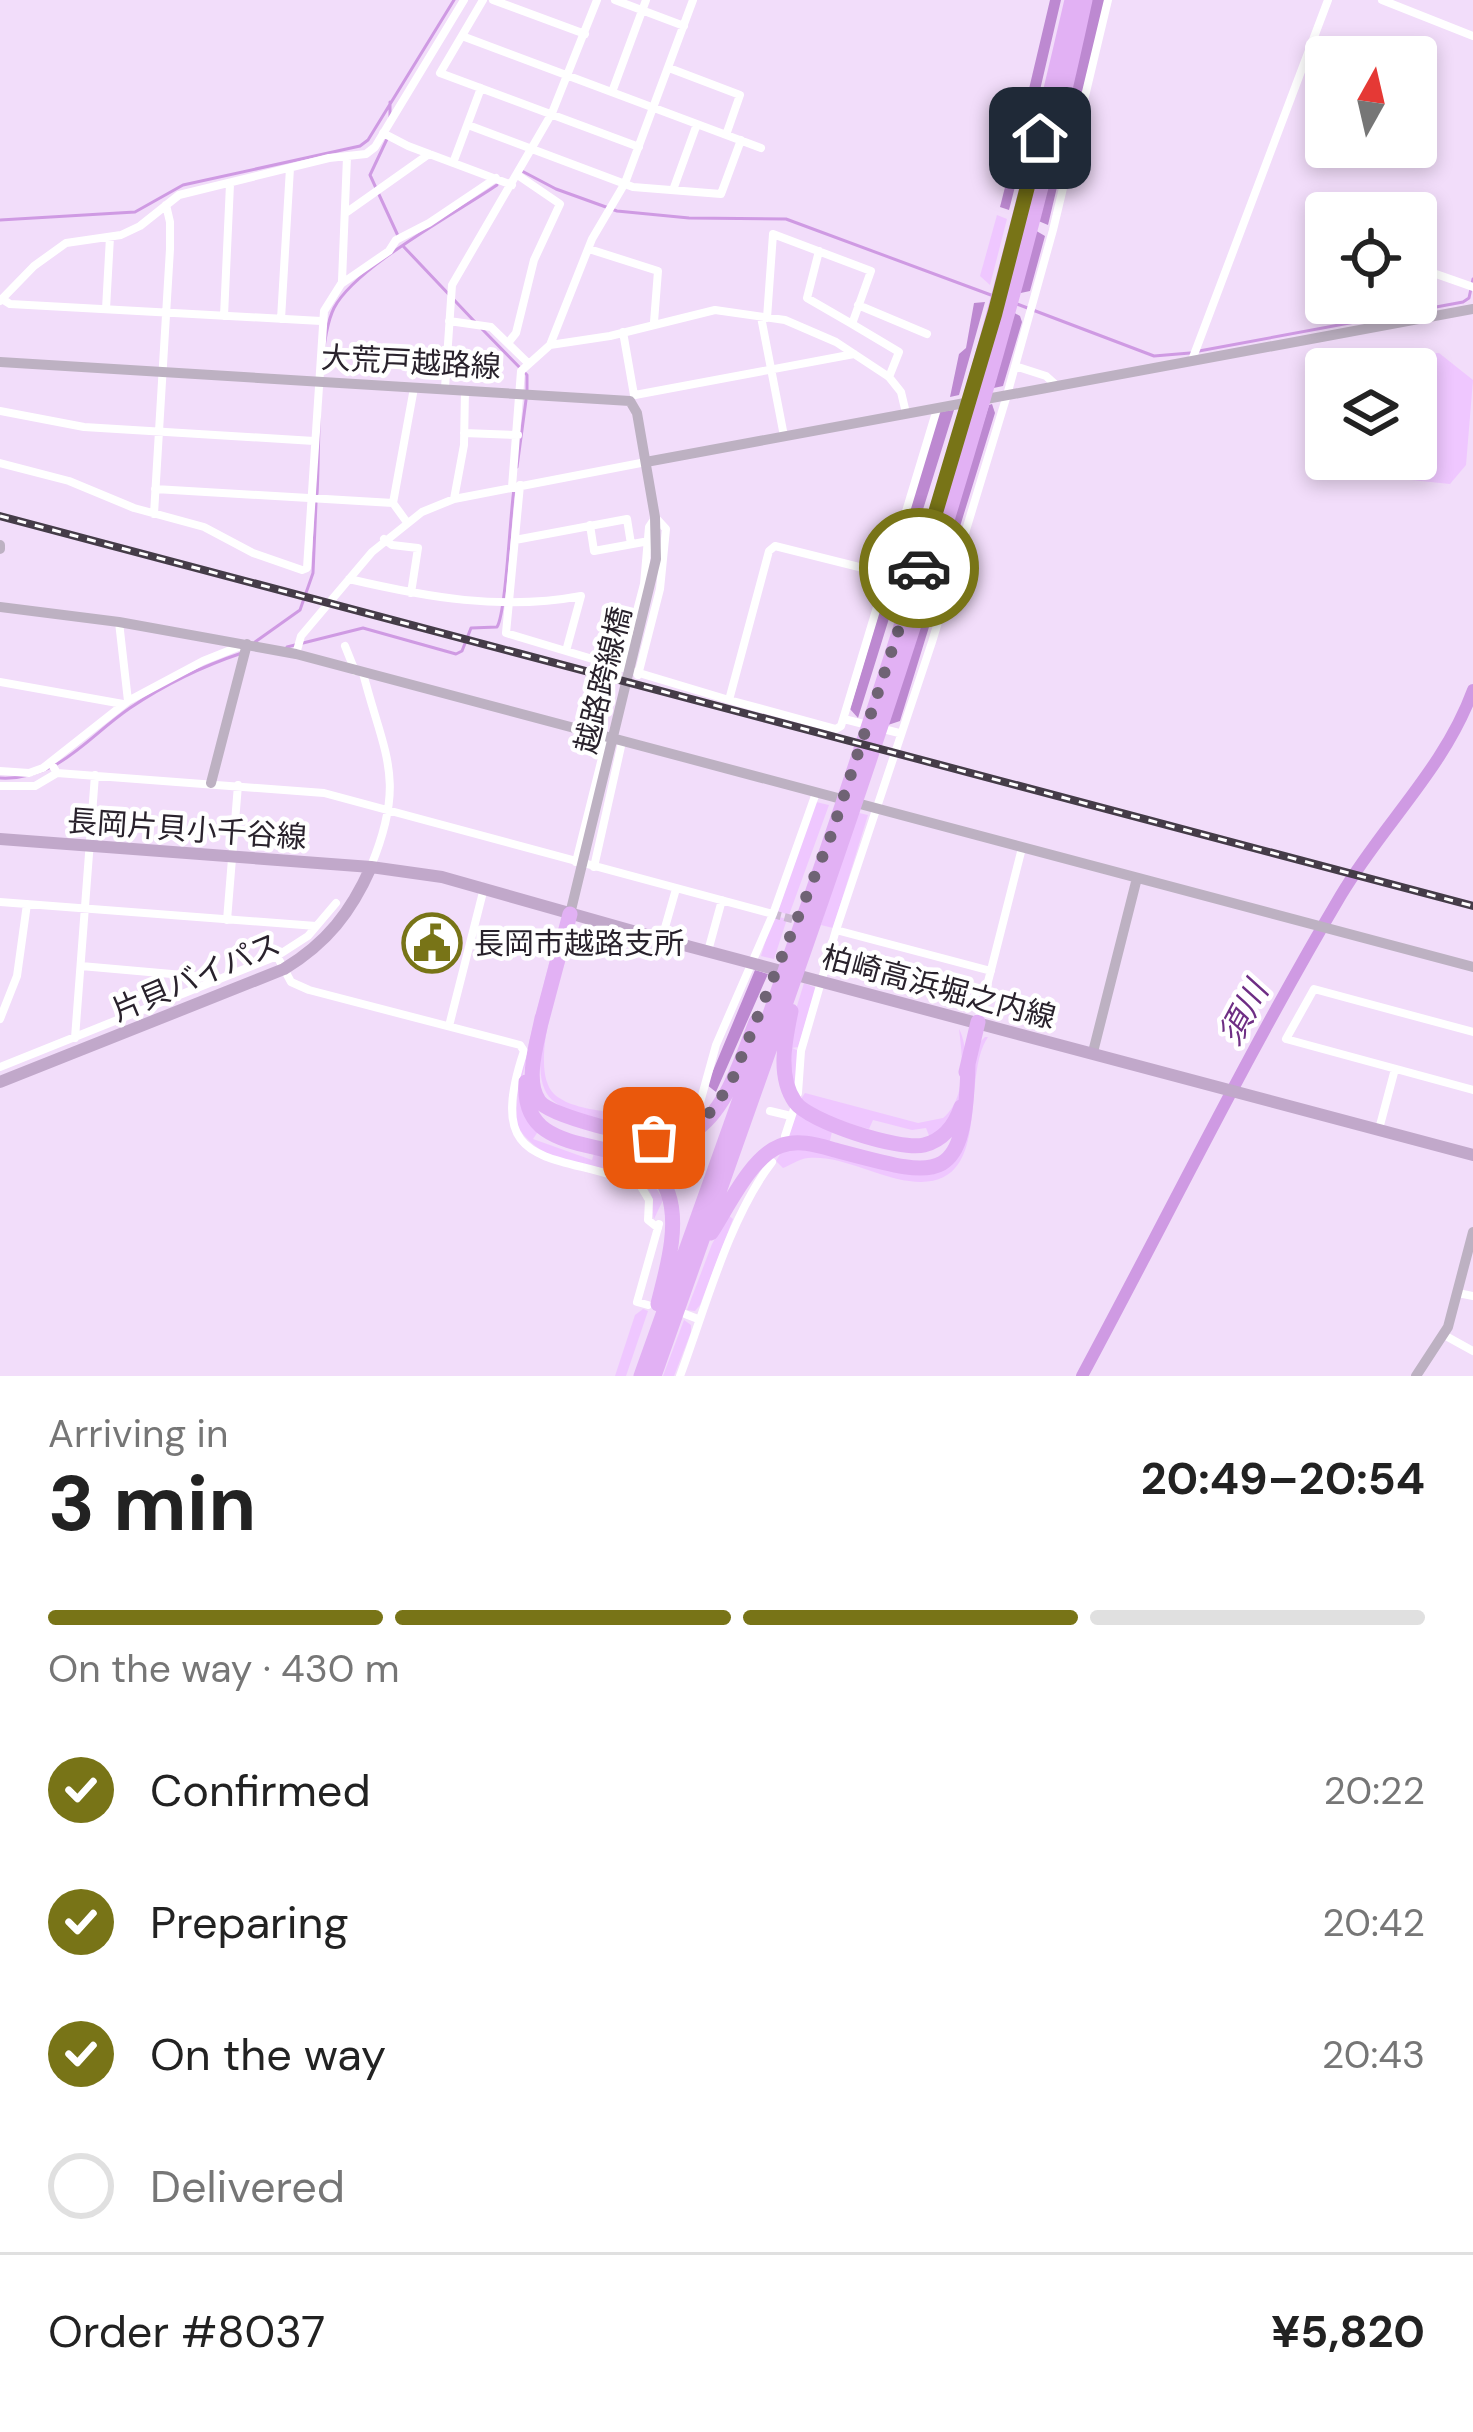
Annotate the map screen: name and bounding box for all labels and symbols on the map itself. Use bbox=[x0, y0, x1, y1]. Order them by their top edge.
north arrow bbox=[1305, 36, 1437, 168]
pin bbox=[989, 87, 1091, 189]
street label: 大荒戸越路線 bbox=[320, 338, 502, 386]
courier bbox=[859, 508, 979, 628]
street label: 越路跨線橋 bbox=[566, 603, 640, 757]
street label: 長岡片貝小千谷線 bbox=[66, 801, 308, 857]
public building icon: 長岡市越路支所 bbox=[401, 912, 463, 974]
street label: 片貝バイパス bbox=[106, 924, 286, 1030]
place label: 長岡市越路支所 bbox=[474, 924, 684, 963]
street label: 柏崎高浜堀之内線 bbox=[818, 937, 1060, 1037]
water label: 須川 bbox=[1209, 971, 1279, 1052]
pin bbox=[603, 1087, 705, 1189]

